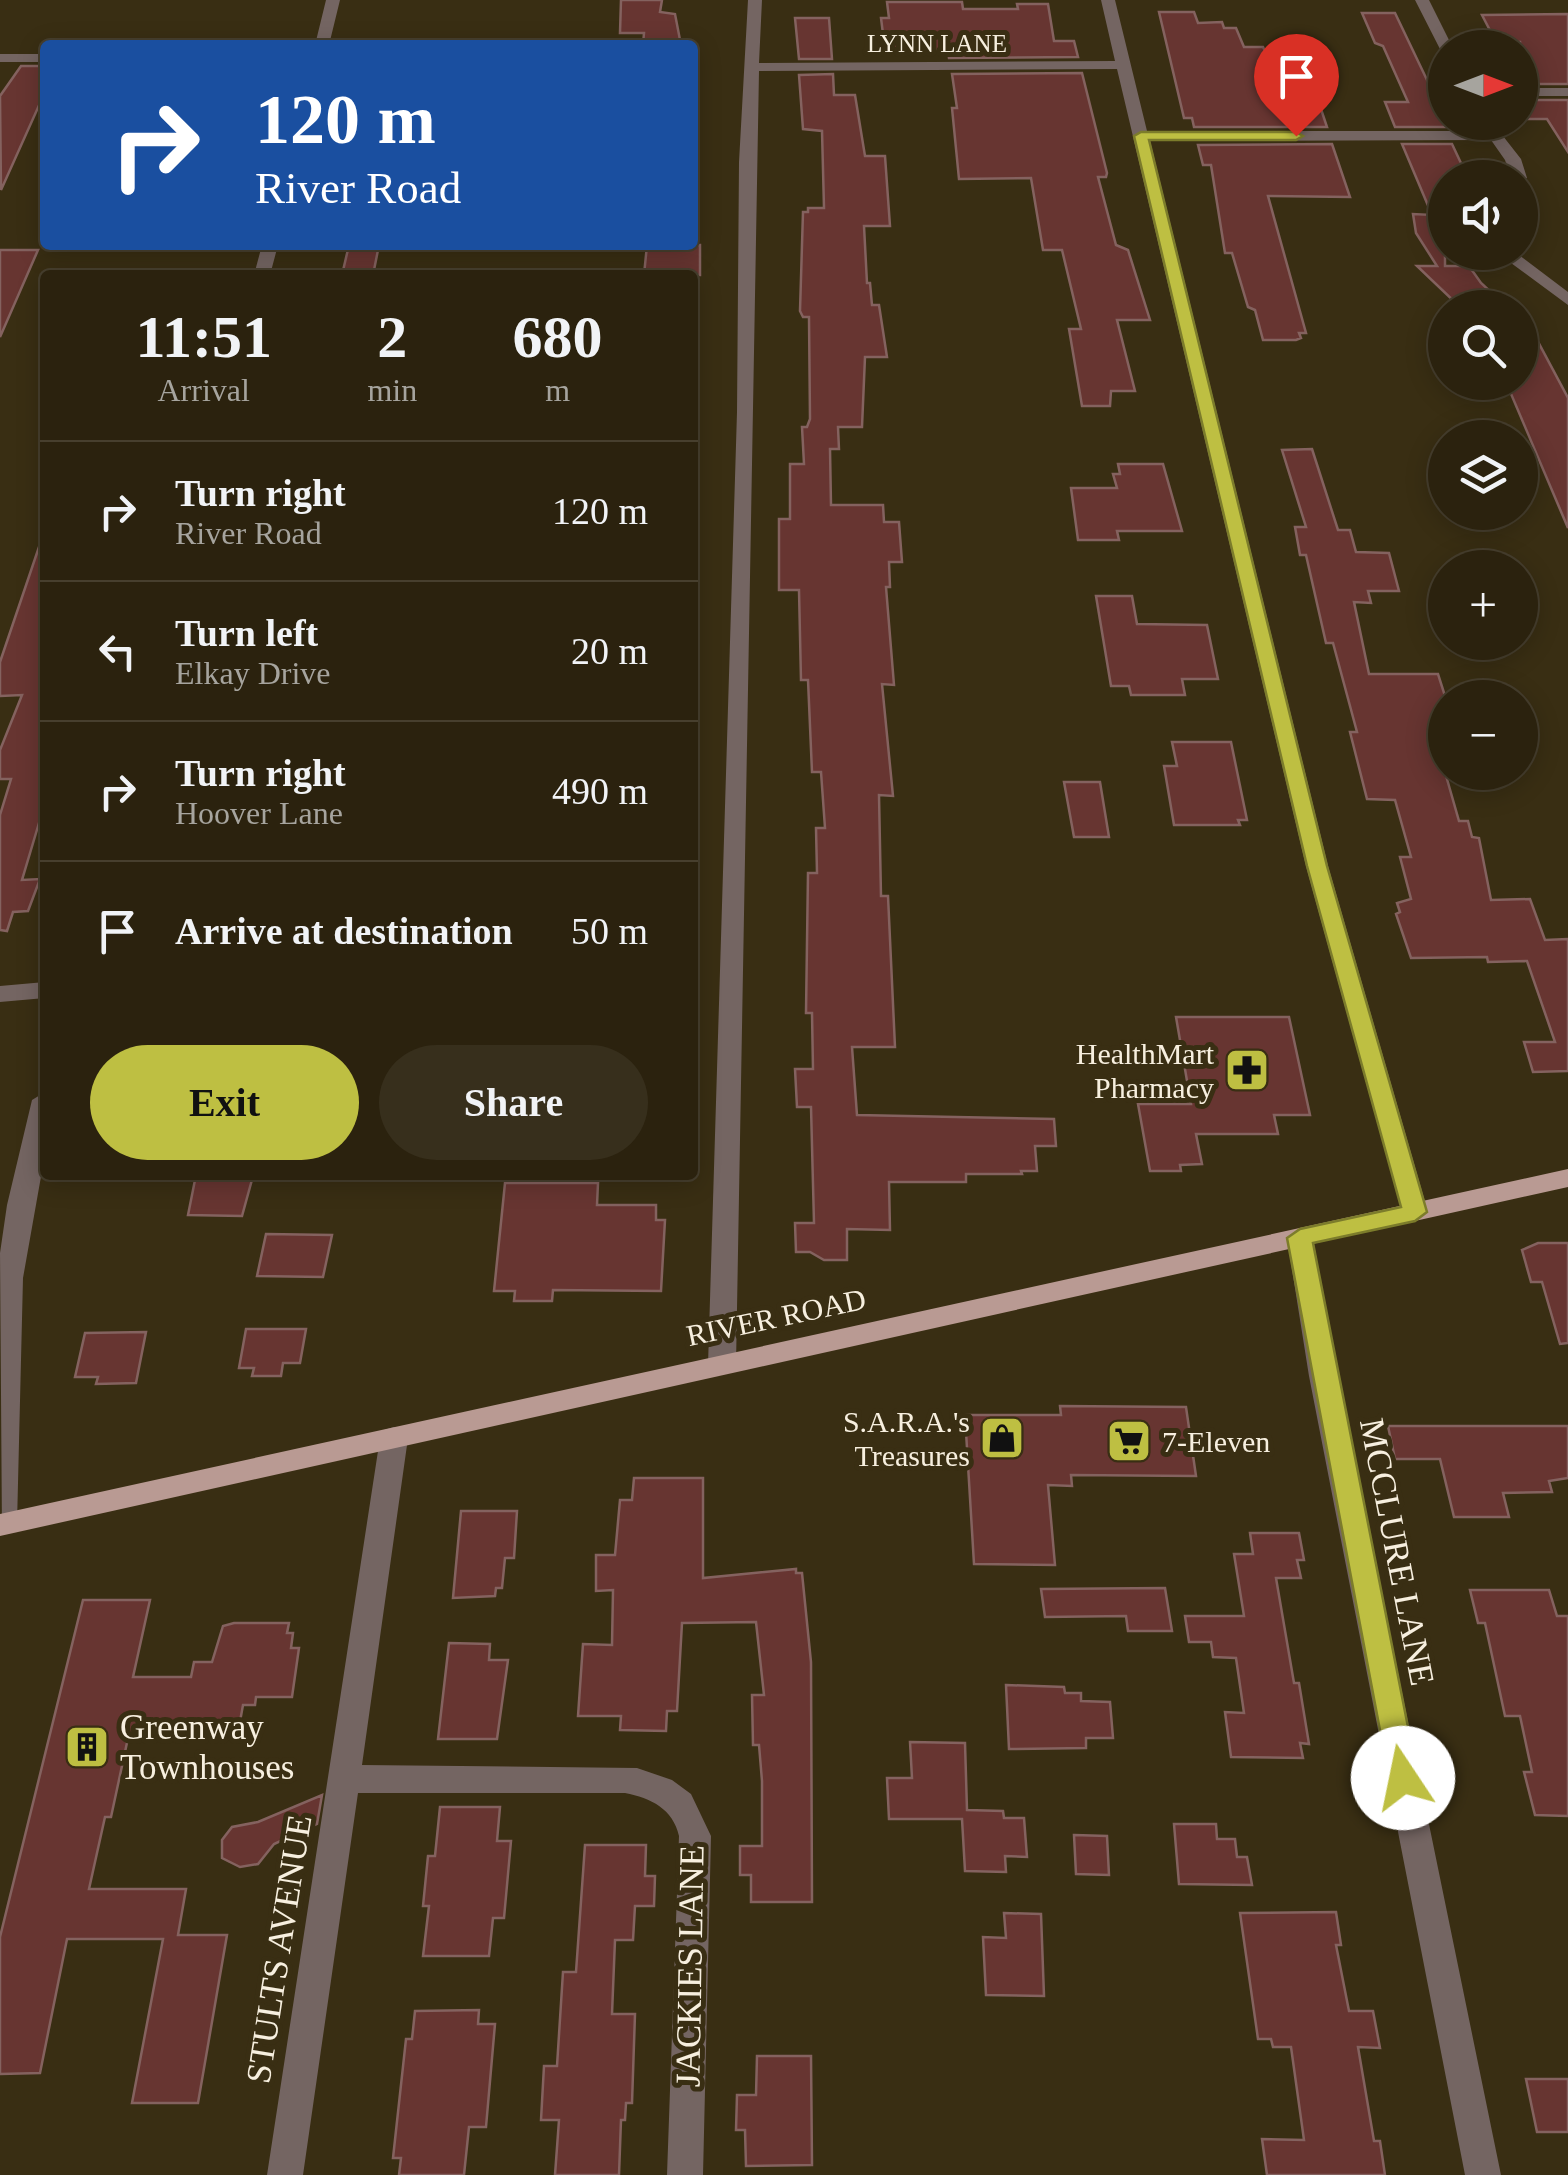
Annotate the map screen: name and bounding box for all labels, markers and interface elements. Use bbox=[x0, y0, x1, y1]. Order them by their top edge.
street label: LYNN LANE bbox=[867, 30, 1007, 57]
north arrow bbox=[1428, 30, 1538, 140]
map controls bbox=[1428, 30, 1538, 790]
pin bbox=[1254, 34, 1339, 137]
icon: arrive bbox=[1269, 49, 1324, 104]
icon: right bbox=[90, 80, 220, 210]
text: 120 m bbox=[255, 81, 436, 158]
button: sound bbox=[1428, 160, 1538, 270]
text: River Road bbox=[255, 163, 461, 213]
button: search bbox=[1428, 290, 1538, 400]
text: 11:51 bbox=[135, 304, 272, 370]
text: 2 bbox=[377, 304, 407, 370]
text: 680 bbox=[513, 304, 603, 370]
text: Arrival bbox=[158, 372, 250, 408]
text: min bbox=[367, 372, 417, 408]
text: m bbox=[545, 372, 570, 408]
button: layers bbox=[1428, 420, 1538, 530]
text: Turn right bbox=[175, 472, 346, 514]
icon: right bbox=[90, 484, 145, 539]
text: 120 m bbox=[552, 490, 648, 532]
text: River Road bbox=[175, 515, 322, 551]
button: + bbox=[1428, 550, 1538, 660]
text: Turn left bbox=[175, 612, 318, 654]
icon: left bbox=[90, 624, 145, 679]
text: 20 m bbox=[571, 630, 648, 672]
text: Elkay Drive bbox=[175, 655, 331, 691]
button: − bbox=[1428, 680, 1538, 790]
text: Turn right bbox=[175, 752, 346, 794]
icon: right bbox=[90, 764, 145, 819]
text: 490 m bbox=[552, 770, 648, 812]
text: Hoover Lane bbox=[175, 795, 343, 831]
icon: arrive bbox=[90, 904, 145, 959]
text: Arrive at destination bbox=[175, 910, 513, 952]
text: 50 m bbox=[571, 910, 648, 952]
place label: HealthMart Pharmacy bbox=[1076, 1037, 1215, 1104]
button: Exit bbox=[90, 1045, 359, 1160]
button: Share bbox=[379, 1045, 648, 1160]
pharmacy icon: HealthMart Pharmacy bbox=[1224, 1047, 1270, 1093]
street label: RIVER ROAD bbox=[683, 1282, 869, 1352]
place label: S.A.R.A.'s Treasures bbox=[843, 1405, 970, 1472]
shop icon: S.A.R.A.'s Treasures bbox=[979, 1415, 1025, 1461]
street label: MCCLURE LANE bbox=[1352, 1415, 1442, 1689]
supermarket icon: 7-Eleven bbox=[1106, 1418, 1152, 1464]
place label: 7-Eleven bbox=[1162, 1425, 1270, 1458]
place label: Greenway Townhouses bbox=[120, 1708, 295, 1787]
building icon: Greenway Townhouses bbox=[64, 1724, 110, 1770]
position arrow bbox=[1351, 1726, 1455, 1830]
street label: STULTS AVENUE bbox=[239, 1812, 319, 2086]
street label: JACKIES LANE bbox=[668, 1845, 712, 2087]

